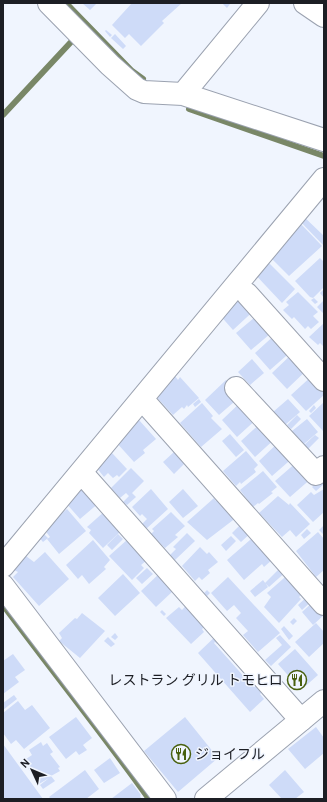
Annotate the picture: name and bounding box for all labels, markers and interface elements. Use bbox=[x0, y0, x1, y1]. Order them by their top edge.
restaurant icon: レストラン グリル トモヒロ bbox=[286, 669, 308, 691]
place label: レストラン グリル トモヒロ bbox=[108, 673, 283, 690]
restaurant icon: ジョイフル bbox=[170, 743, 192, 765]
place label: ジョイフル bbox=[195, 747, 265, 764]
north arrow bbox=[12, 750, 52, 790]
text: N bbox=[18, 756, 33, 771]

